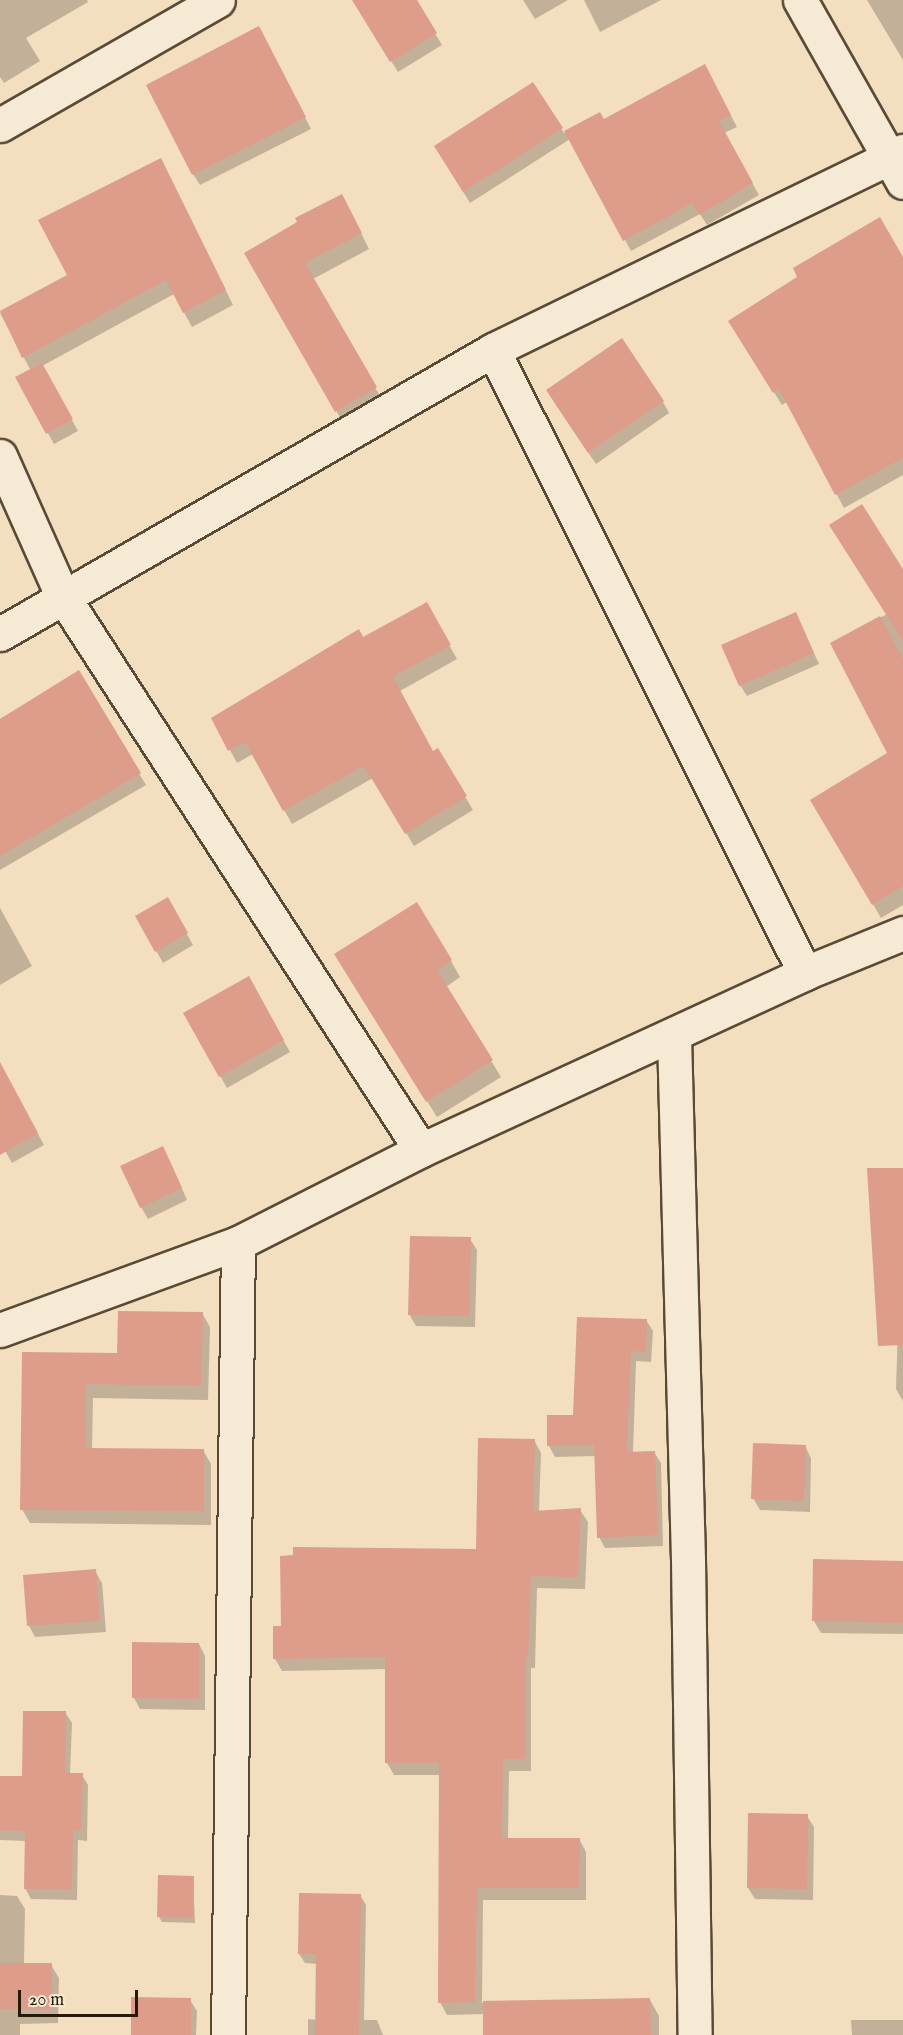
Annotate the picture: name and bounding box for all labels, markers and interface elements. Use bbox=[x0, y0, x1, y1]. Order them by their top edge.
scale bar bbox=[21, 1978, 141, 2016]
text: 20 m bbox=[29, 1989, 64, 2012]

